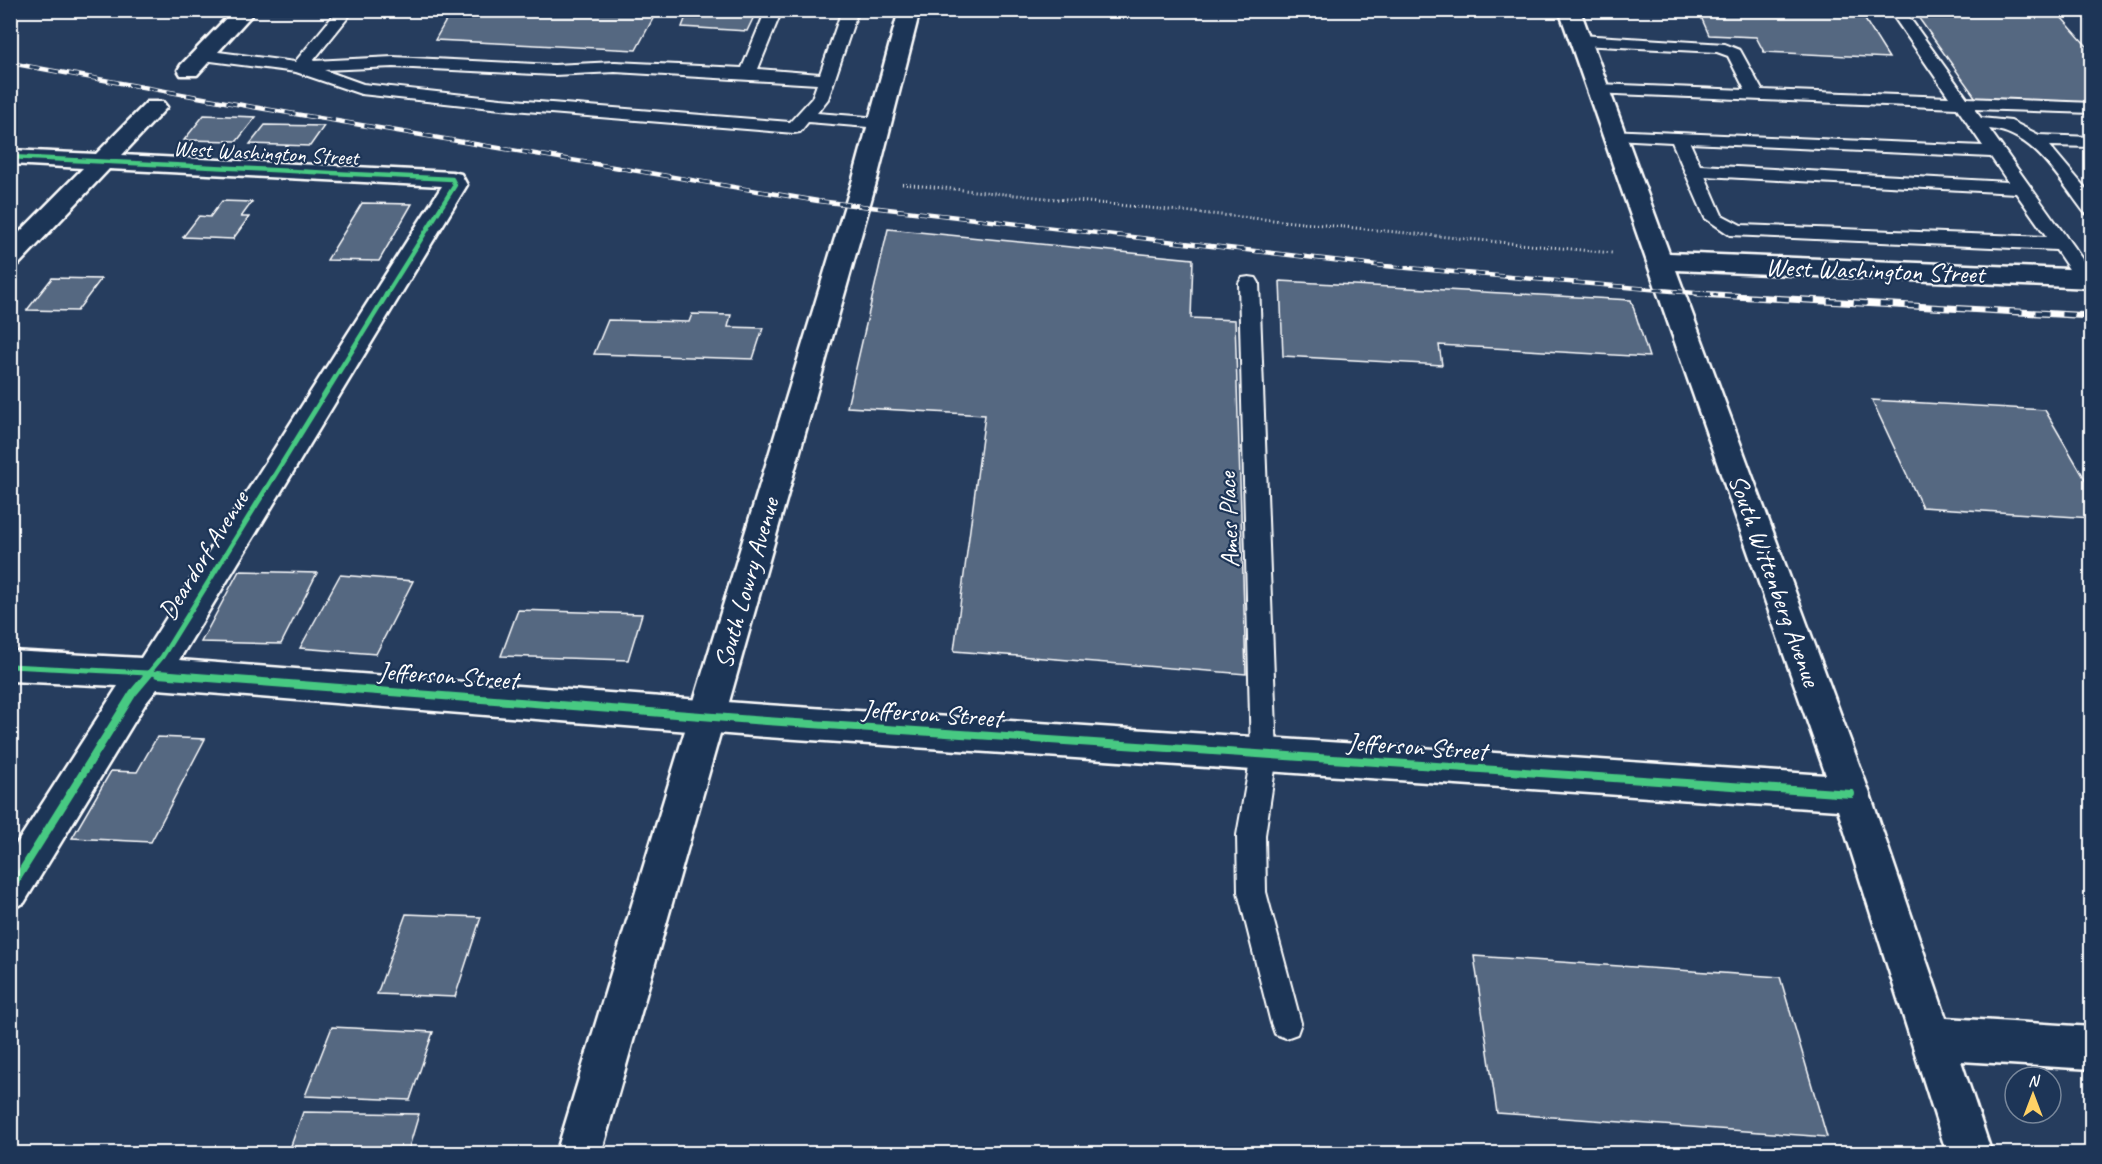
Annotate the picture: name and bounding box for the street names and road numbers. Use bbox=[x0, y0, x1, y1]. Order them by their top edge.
street label: West Washington Street bbox=[173, 134, 362, 172]
street label: West Washington Street bbox=[1765, 250, 1987, 291]
street label: Ames Place bbox=[1210, 470, 1247, 568]
street label: South Wittenberg Avenue bbox=[1721, 470, 1829, 692]
street label: Deardorf Avenue bbox=[151, 483, 257, 626]
street label: South Lowry Avenue bbox=[706, 493, 787, 672]
street label: Jefferson Street bbox=[375, 654, 522, 697]
street label: Jefferson Street bbox=[859, 692, 1006, 735]
street label: Jefferson Street bbox=[1344, 725, 1491, 768]

